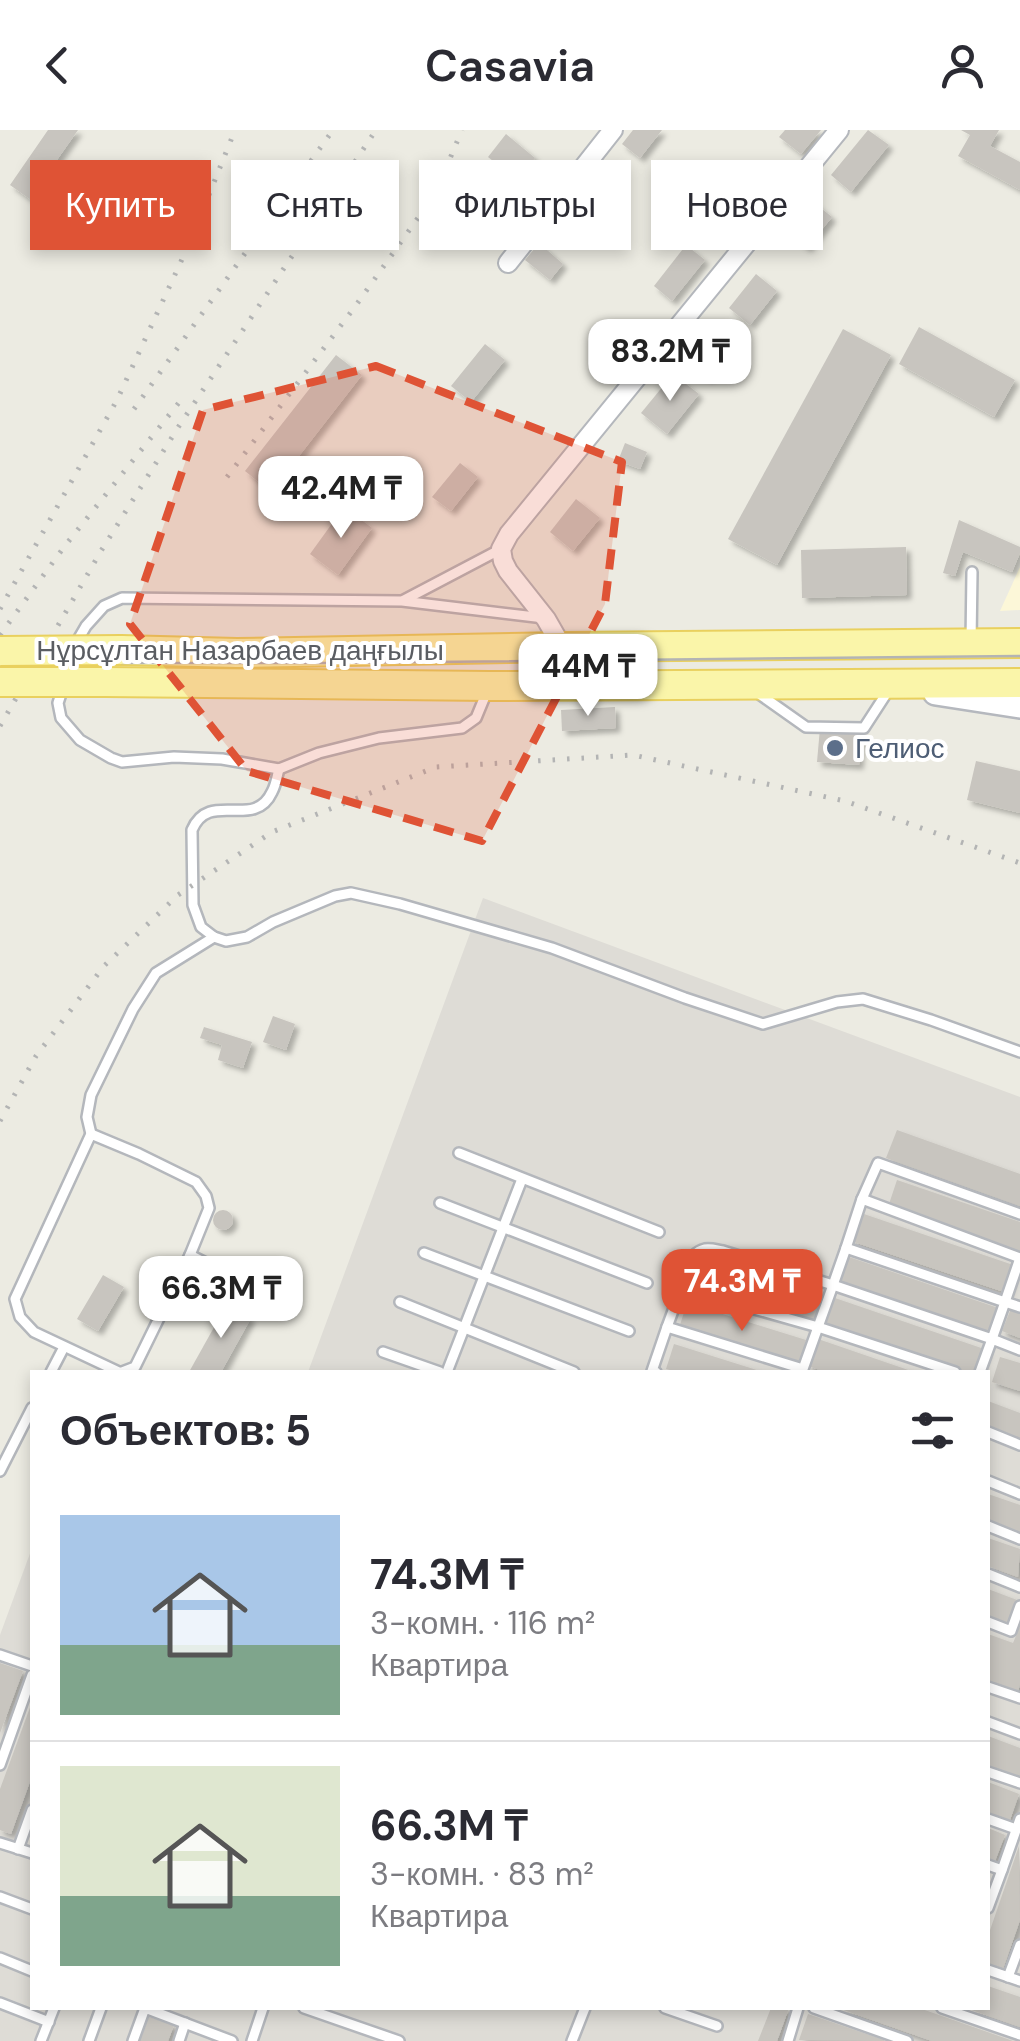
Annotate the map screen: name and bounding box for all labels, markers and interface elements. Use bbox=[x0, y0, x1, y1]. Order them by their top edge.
text: Casavia bbox=[425, 36, 595, 95]
icon: back bbox=[30, 38, 85, 93]
icon: person bbox=[935, 38, 990, 93]
chip: Купить bbox=[30, 160, 211, 250]
chip: Снять bbox=[231, 160, 399, 250]
chip: Фильтры bbox=[419, 160, 631, 250]
chip: Новое bbox=[651, 160, 823, 250]
pin: 83.2M ₸ bbox=[578, 319, 762, 404]
text: 83.2M ₸ bbox=[610, 330, 730, 372]
pin: 42.4M ₸ bbox=[249, 456, 433, 541]
text: 42.4M ₸ bbox=[280, 467, 402, 509]
street label: Нұрсұлтан Назарбаев даңғылы bbox=[36, 632, 444, 669]
pin: 44M ₸ bbox=[518, 634, 658, 719]
text: 44M ₸ bbox=[541, 645, 635, 687]
place label: Гелиос bbox=[855, 730, 944, 767]
marker: Гелиос bbox=[824, 737, 846, 759]
pin: 74.3M ₸ bbox=[650, 1249, 834, 1334]
pin: 66.3M ₸ bbox=[129, 1256, 313, 1341]
text: 74.3M ₸ bbox=[684, 1260, 800, 1302]
text: 66.3M ₸ bbox=[161, 1267, 281, 1309]
text: Объектов: 5 bbox=[60, 1403, 311, 1458]
icon: filters bbox=[905, 1403, 960, 1458]
text: 74.3M ₸ bbox=[370, 1547, 524, 1602]
icon: home bbox=[140, 1555, 260, 1675]
text: 3-комн. · 116 m² bbox=[370, 1602, 595, 1644]
text: Квартира bbox=[370, 1644, 508, 1686]
text: 66.3M ₸ bbox=[370, 1798, 528, 1853]
icon: home bbox=[140, 1806, 260, 1926]
text: 3-комн. · 83 m² bbox=[370, 1853, 594, 1895]
text: Квартира bbox=[370, 1895, 508, 1937]

